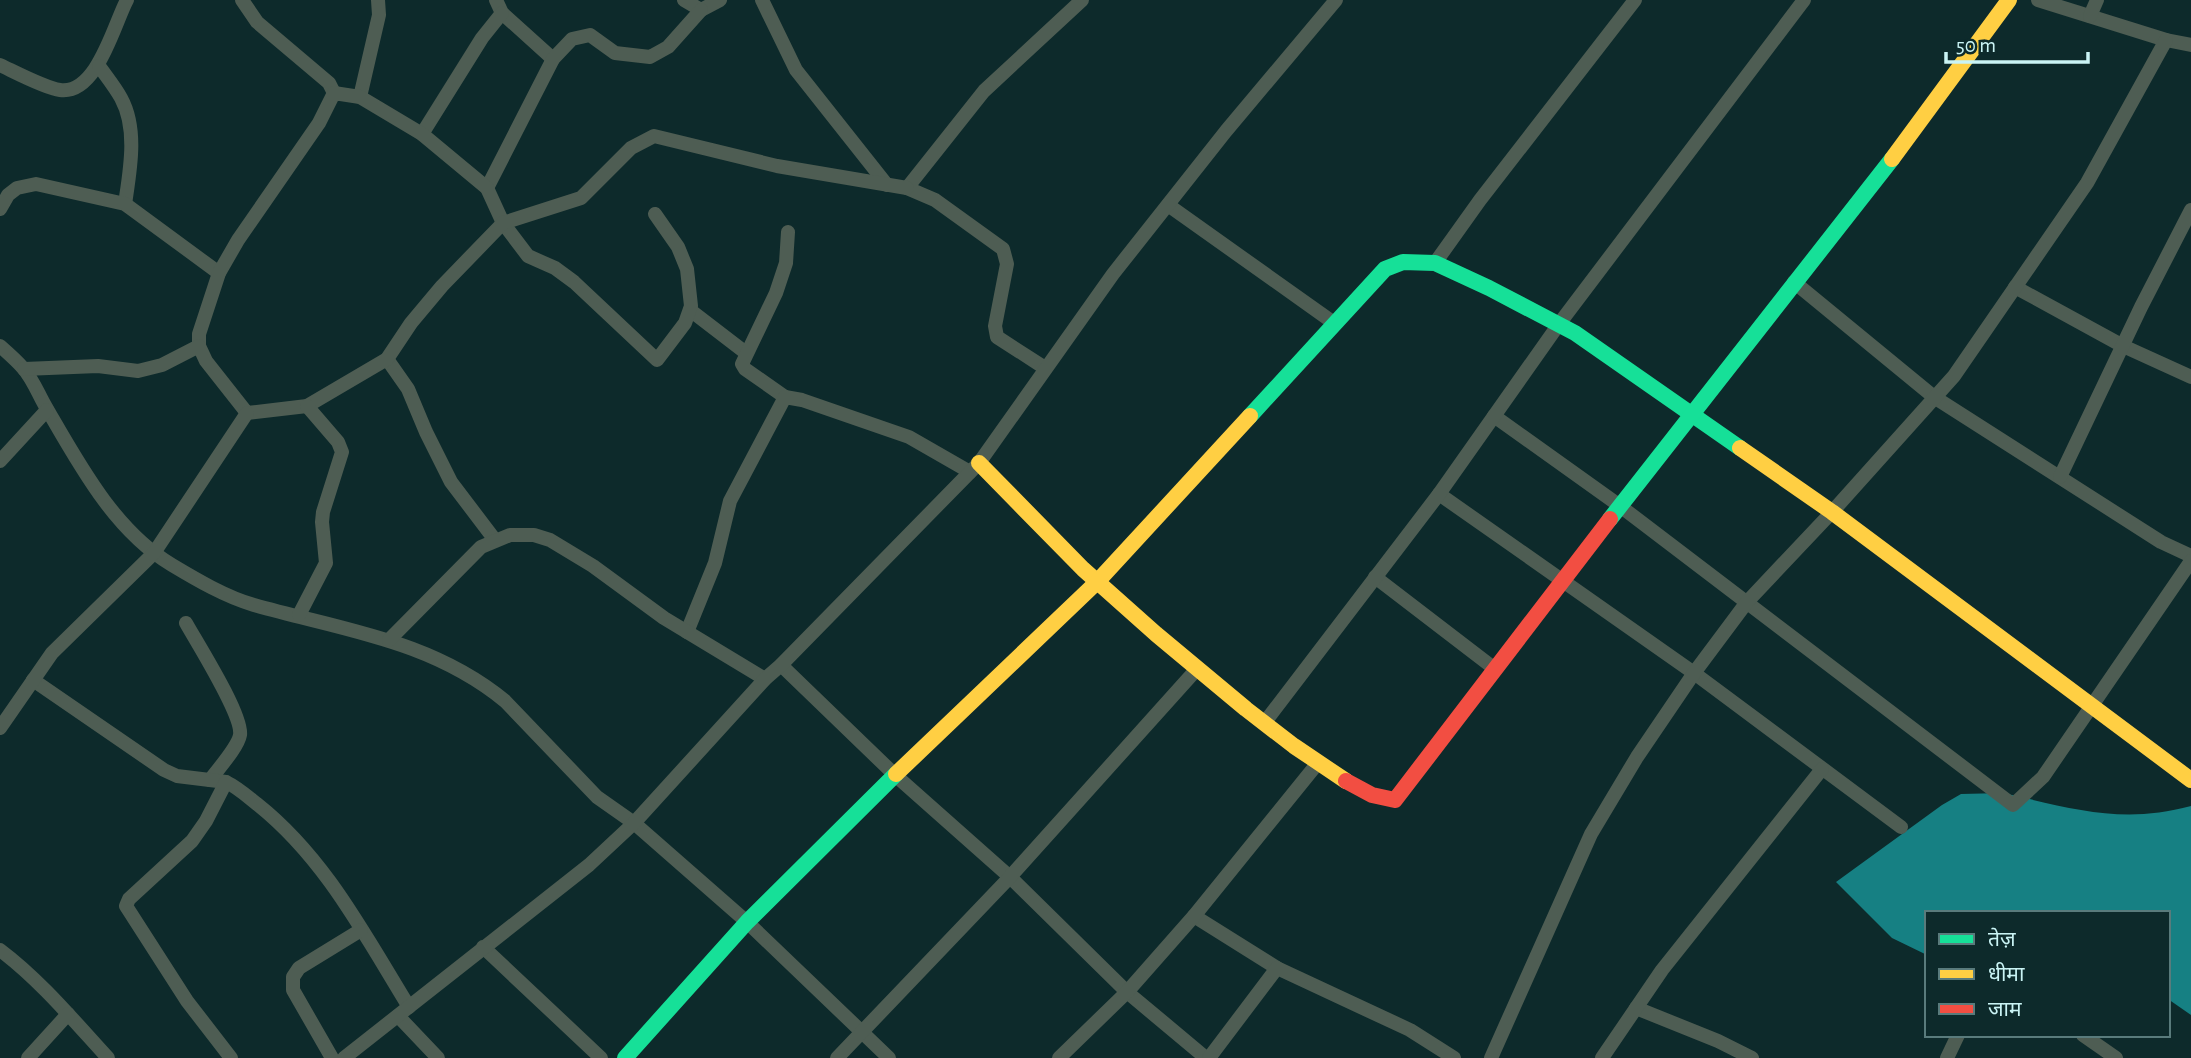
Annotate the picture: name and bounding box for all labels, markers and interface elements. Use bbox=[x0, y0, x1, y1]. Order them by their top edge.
scale bar bbox=[1946, 21, 2088, 65]
text: 50 m bbox=[1956, 35, 1996, 56]
legend bbox=[1925, 911, 2170, 1037]
text: तेज़ bbox=[1988, 927, 2016, 950]
text: धीमा bbox=[1988, 962, 2025, 985]
text: जाम bbox=[1988, 999, 2022, 1020]

